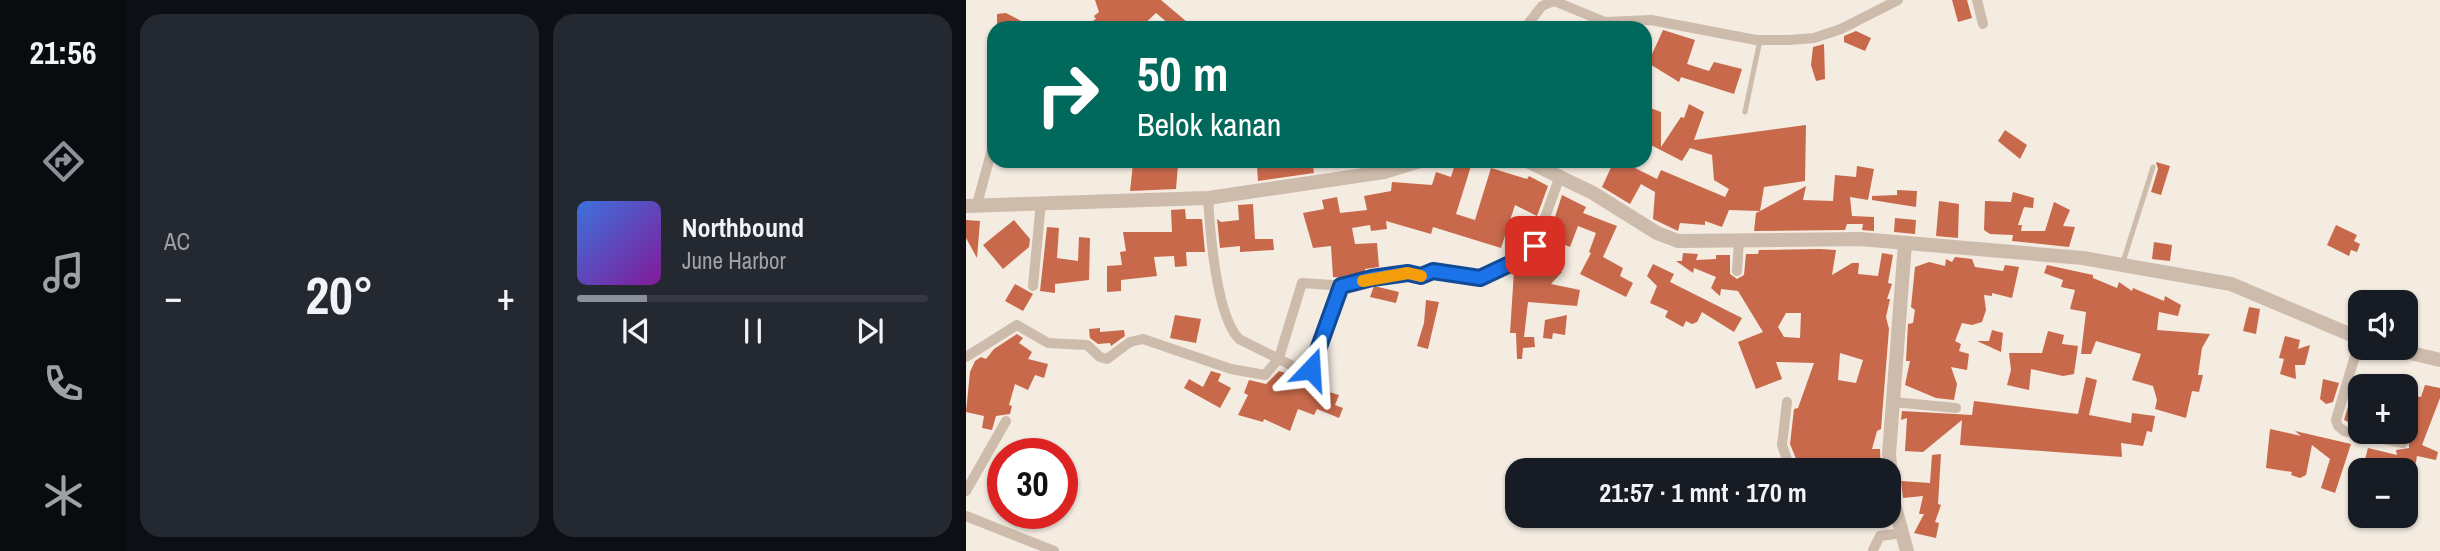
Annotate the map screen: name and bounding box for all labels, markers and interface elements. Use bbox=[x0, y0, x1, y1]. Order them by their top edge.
text: 21:56 bbox=[29, 31, 97, 74]
text: 50 m bbox=[1137, 40, 1229, 106]
icon: right bbox=[1022, 49, 1113, 140]
text: Belok kanan bbox=[1137, 103, 1281, 146]
icon: directions bbox=[39, 137, 88, 186]
text: Northbound bbox=[682, 210, 804, 245]
pin bbox=[1505, 216, 1565, 276]
text: AC bbox=[164, 226, 190, 257]
icon: arrive bbox=[1516, 227, 1554, 265]
text: June Harbor bbox=[682, 245, 786, 276]
icon: music bbox=[39, 248, 88, 297]
text: 20° bbox=[305, 260, 374, 330]
text: − bbox=[164, 271, 182, 322]
text: + bbox=[497, 271, 515, 322]
map controls bbox=[2348, 290, 2418, 528]
button: sound bbox=[2348, 290, 2418, 360]
icon: previous bbox=[617, 312, 655, 350]
icon: pause bbox=[734, 312, 772, 350]
icon: next bbox=[851, 312, 889, 350]
position arrow bbox=[1274, 332, 1348, 406]
icon: phone bbox=[39, 359, 88, 408]
button: + bbox=[2348, 374, 2418, 444]
speed limit sign: 30 bbox=[987, 438, 1078, 529]
button: − bbox=[2348, 458, 2418, 528]
icon: climate bbox=[39, 471, 88, 520]
text: 21:57 · 1 mnt · 170 m bbox=[1599, 475, 1807, 510]

